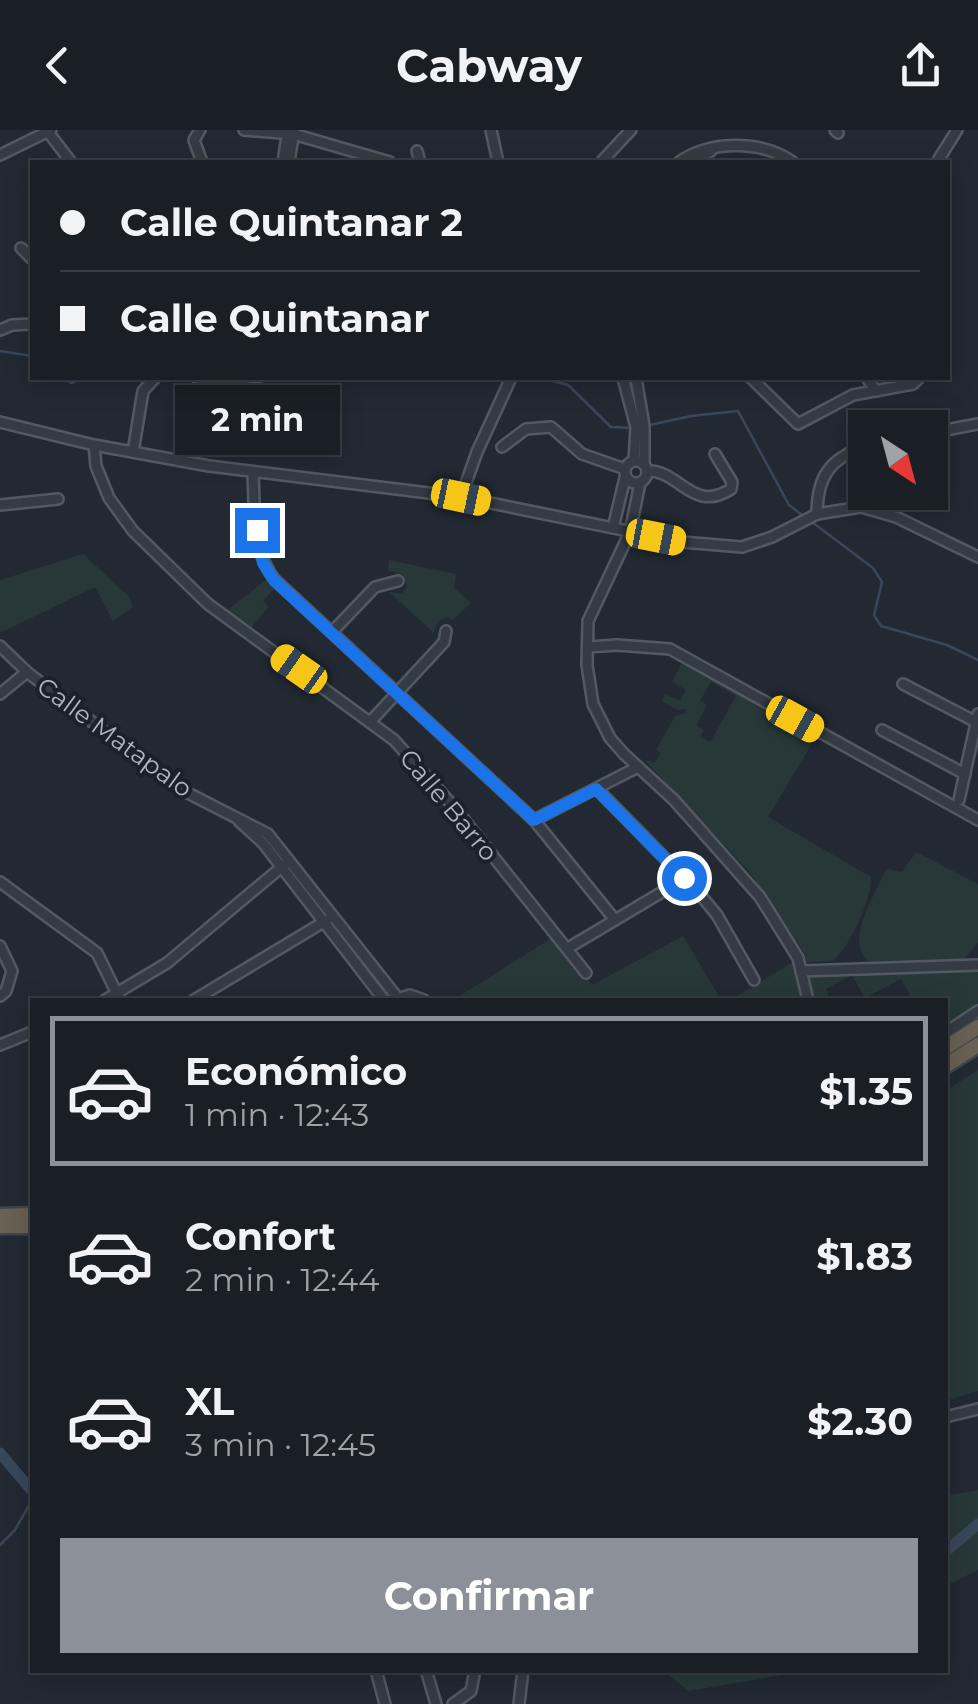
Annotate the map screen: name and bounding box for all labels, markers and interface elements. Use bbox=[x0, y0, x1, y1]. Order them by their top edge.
icon: back bbox=[30, 38, 85, 93]
text: Cabway bbox=[396, 38, 582, 93]
icon: share bbox=[893, 38, 948, 93]
text: Calle Quintanar 2 bbox=[120, 199, 463, 246]
text: Calle Quintanar bbox=[120, 295, 430, 342]
callout: 2 min bbox=[174, 385, 340, 455]
text: 2 min bbox=[211, 400, 304, 439]
north arrow bbox=[848, 410, 948, 510]
map controls bbox=[848, 410, 948, 510]
car bbox=[429, 476, 493, 518]
route end bbox=[235, 508, 280, 553]
car bbox=[624, 517, 688, 557]
car bbox=[266, 640, 332, 698]
street label: Calle Matapalo bbox=[32, 671, 198, 803]
car bbox=[761, 691, 829, 747]
street label: Calle Barro bbox=[394, 743, 504, 867]
route start bbox=[662, 856, 707, 901]
icon: car bbox=[65, 1046, 155, 1136]
text: Económico bbox=[185, 1048, 407, 1095]
text: $1.35 bbox=[819, 1068, 913, 1115]
text: 1 min · 12:43 bbox=[185, 1095, 369, 1134]
icon: car bbox=[65, 1211, 155, 1301]
text: Confort bbox=[185, 1213, 336, 1260]
text: $1.83 bbox=[816, 1233, 913, 1280]
text: 2 min · 12:44 bbox=[185, 1260, 379, 1299]
icon: car bbox=[65, 1376, 155, 1466]
text: XL bbox=[185, 1378, 234, 1425]
text: $2.30 bbox=[807, 1398, 913, 1445]
text: 3 min · 12:45 bbox=[185, 1425, 376, 1464]
button: Confirmar bbox=[60, 1538, 918, 1653]

